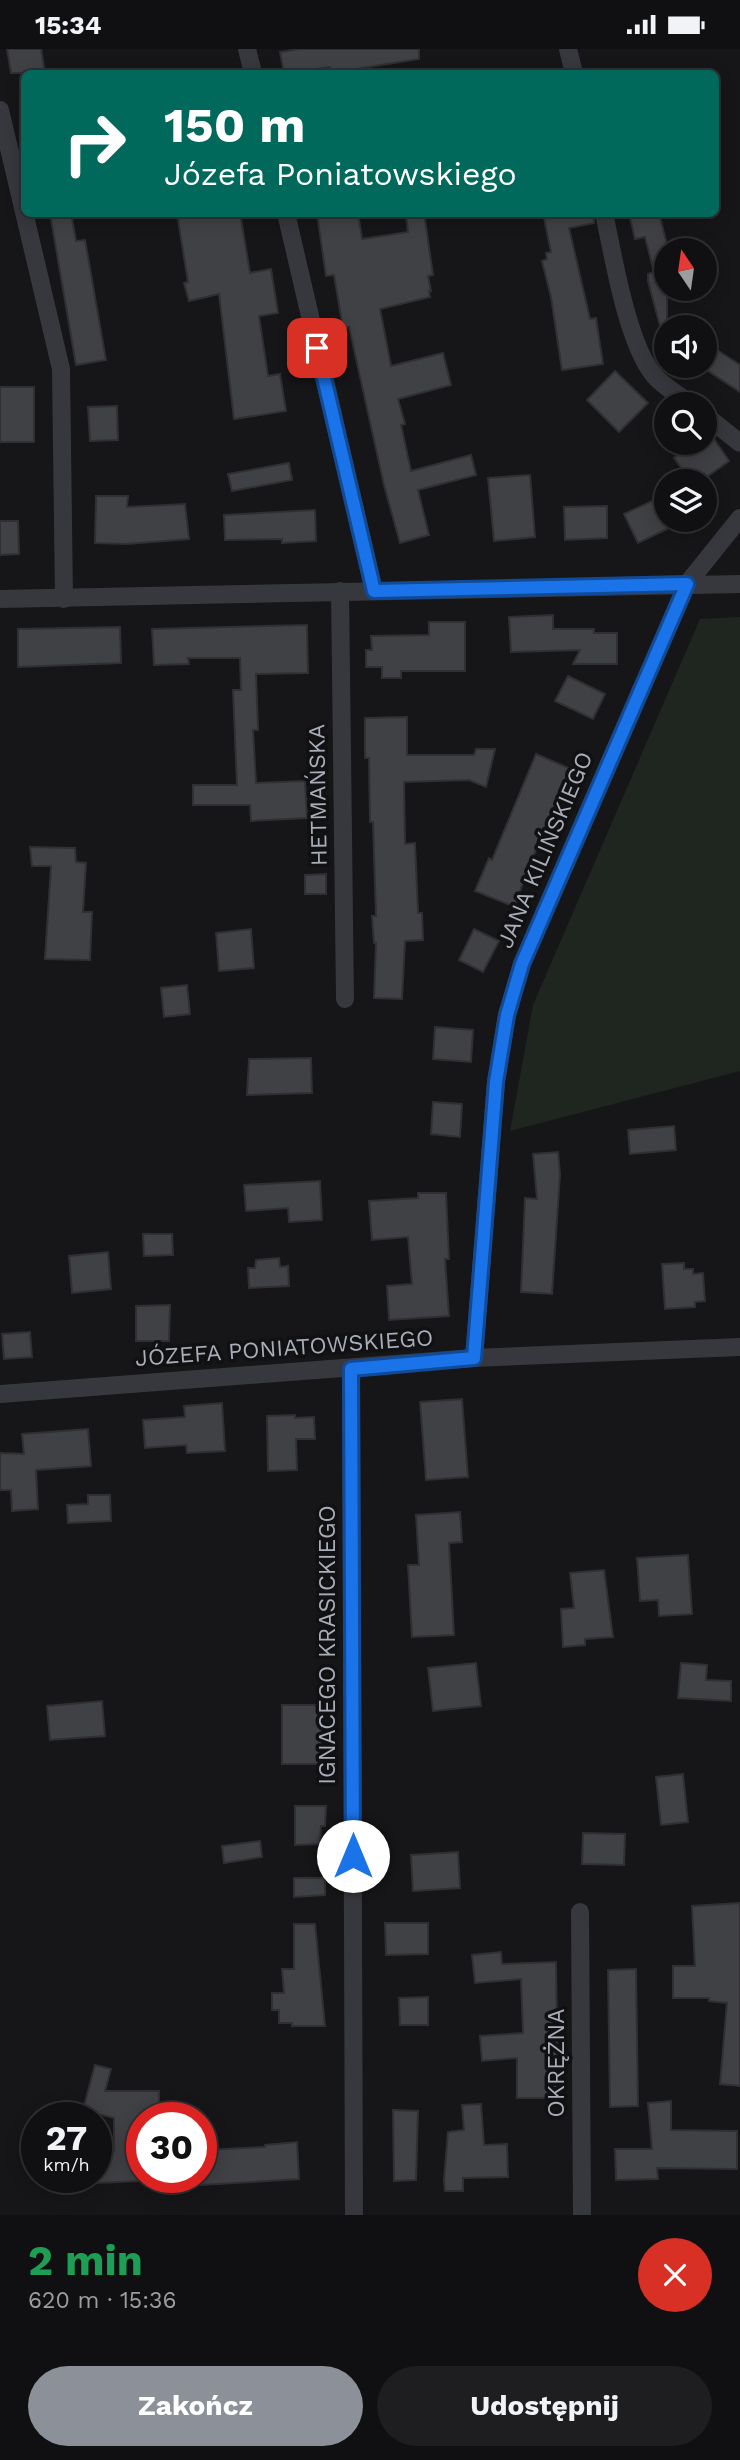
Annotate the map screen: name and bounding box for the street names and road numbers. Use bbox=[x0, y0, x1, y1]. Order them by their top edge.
street label: HETMAŃSKA bbox=[303, 724, 333, 866]
street label: JANA KILIŃSKIEGO bbox=[491, 748, 599, 952]
street label: JÓZEFA PONIATOWSKIEGO bbox=[134, 1323, 434, 1372]
street label: IGNACEGO KRASICKIEGO bbox=[314, 1505, 341, 1785]
street label: OKRĘŻNA bbox=[543, 2009, 570, 2117]

